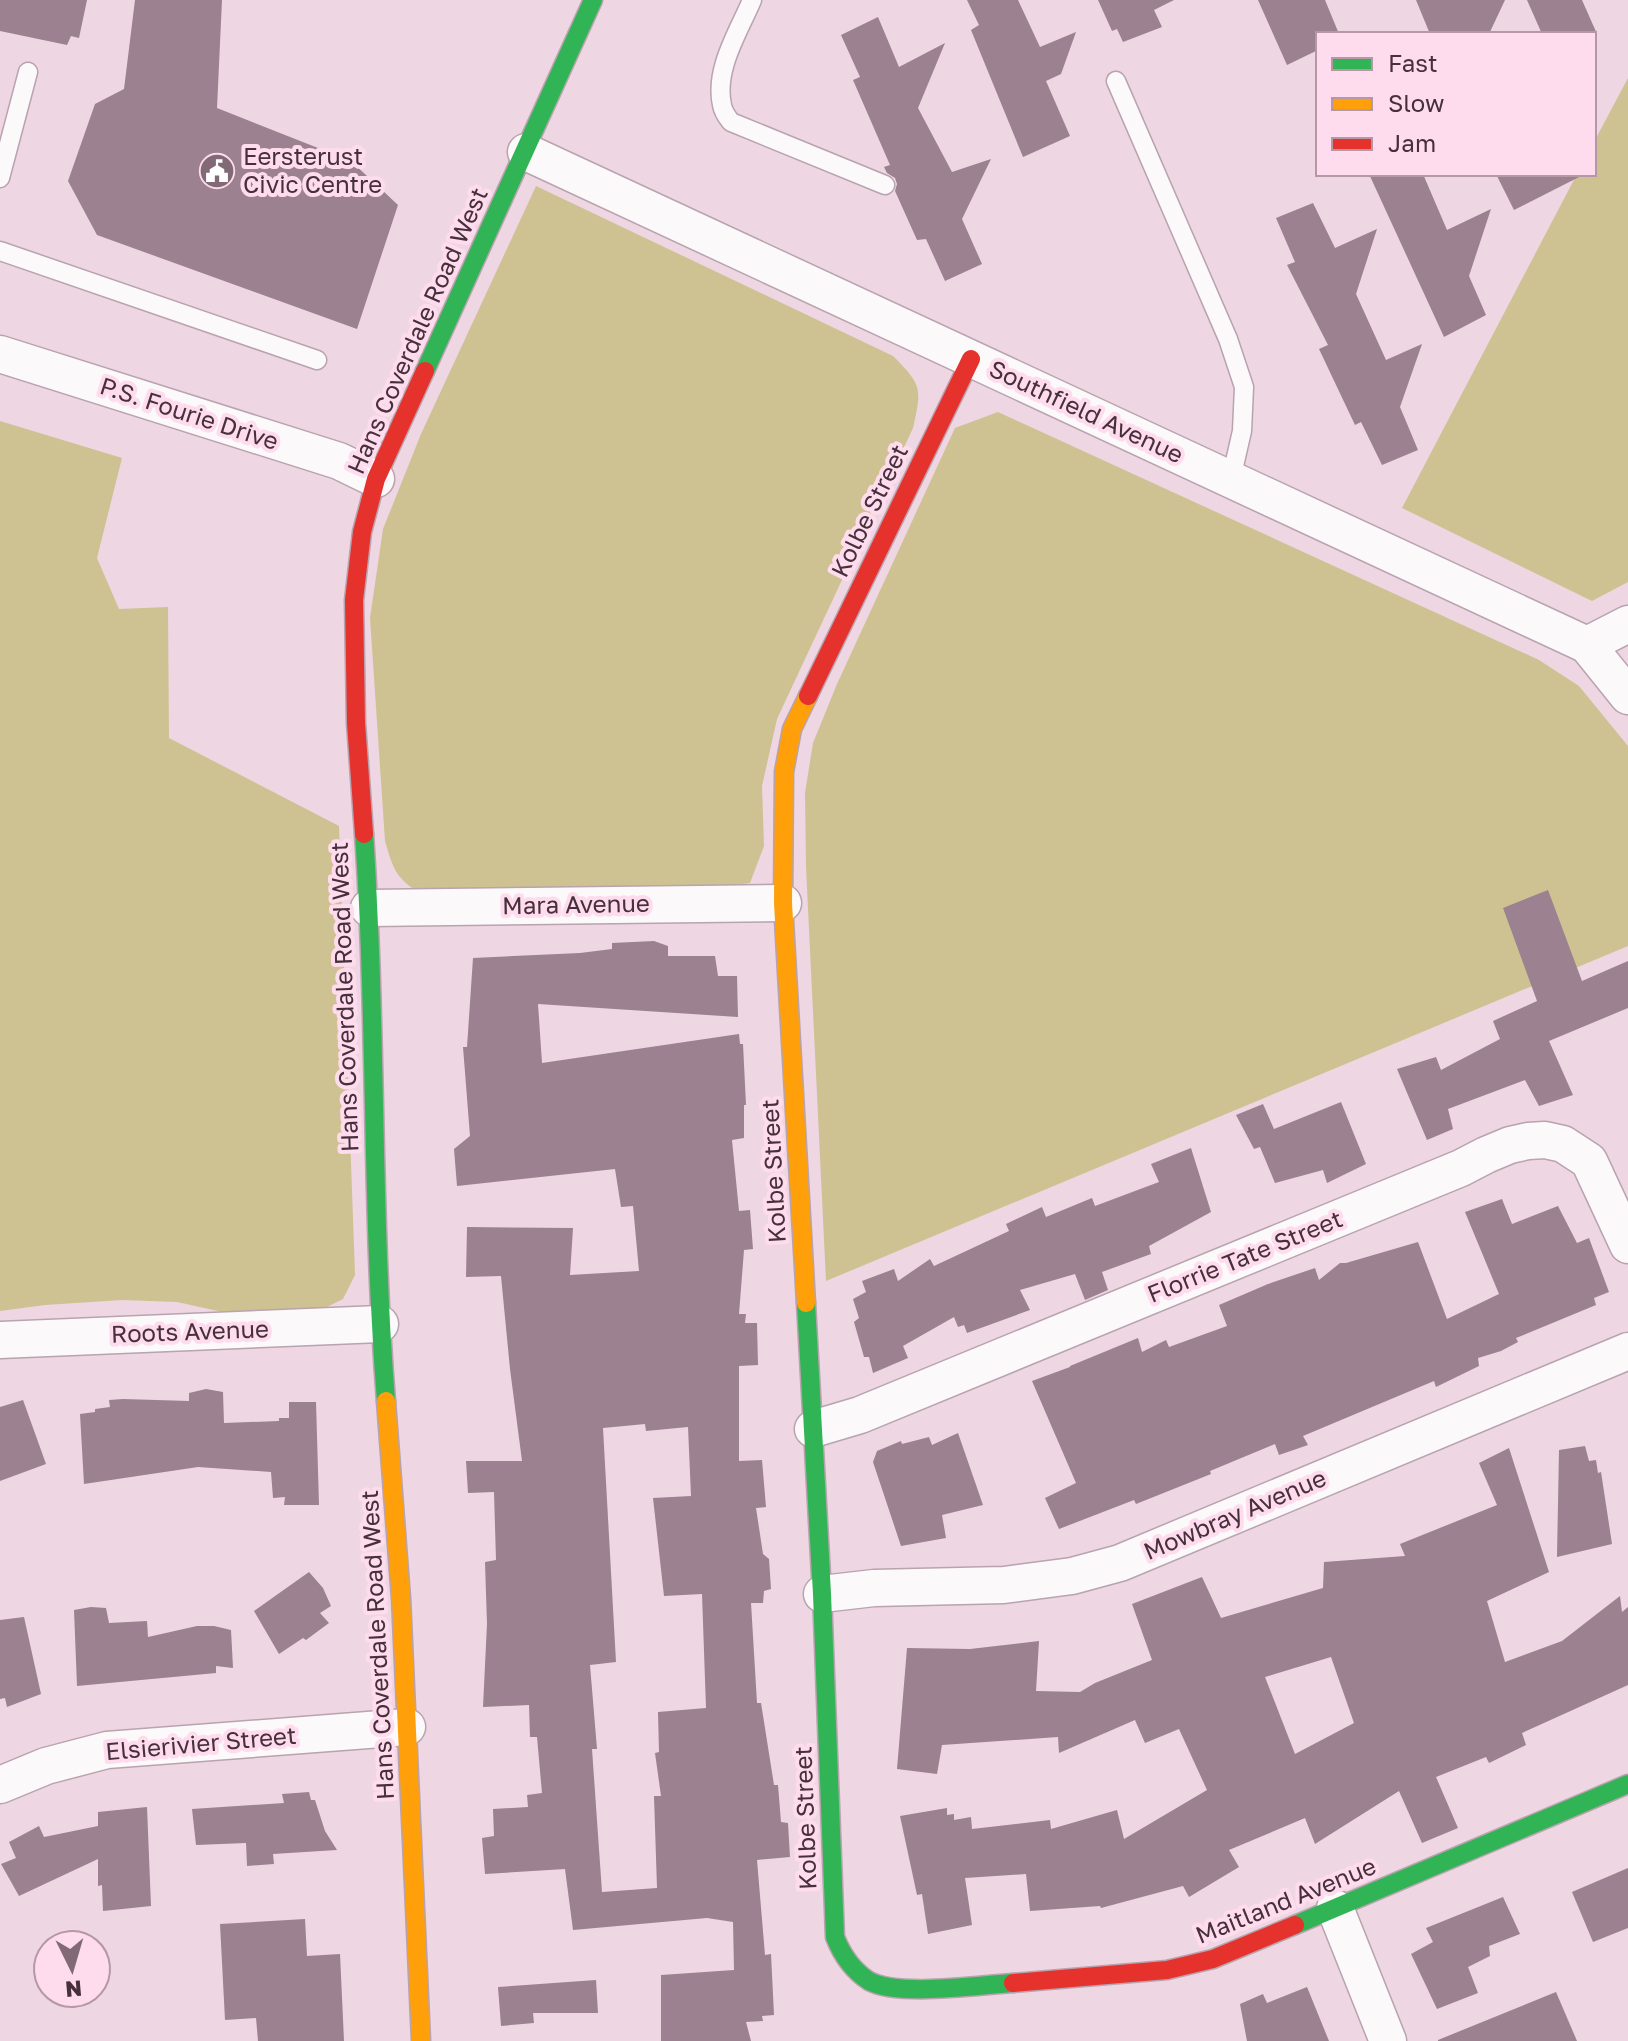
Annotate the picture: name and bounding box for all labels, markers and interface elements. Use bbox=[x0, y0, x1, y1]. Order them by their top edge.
legend bbox=[1316, 32, 1596, 176]
text: Fast bbox=[1388, 48, 1438, 77]
text: Slow bbox=[1388, 88, 1444, 117]
text: Jam bbox=[1388, 128, 1436, 157]
place label: Eersterust Civic Centre bbox=[243, 141, 382, 198]
public building icon: Eersterust Civic Centre bbox=[198, 152, 236, 190]
street label: Hans Coverdale Road West bbox=[340, 183, 493, 478]
street label: Southfield Avenue bbox=[985, 353, 1188, 468]
street label: P.S. Fourie Drive bbox=[97, 370, 282, 455]
street label: Kolbe Street bbox=[824, 439, 913, 581]
street label: Hans Coverdale Road West bbox=[324, 841, 363, 1153]
street label: Mara Avenue bbox=[502, 888, 650, 919]
street label: Kolbe Street bbox=[754, 1098, 791, 1244]
street label: Florrie Tate Street bbox=[1143, 1203, 1346, 1308]
street label: Roots Avenue bbox=[111, 1313, 269, 1348]
street label: Mowbray Avenue bbox=[1139, 1462, 1330, 1565]
street label: Hans Coverdale Road West bbox=[354, 1489, 399, 1801]
street label: Elsierivier Street bbox=[104, 1720, 297, 1765]
street label: Kolbe Street bbox=[787, 1746, 822, 1890]
street label: Maitland Avenue bbox=[1191, 1850, 1380, 1949]
north arrow bbox=[32, 1929, 112, 2009]
text: N bbox=[64, 1975, 83, 2004]

